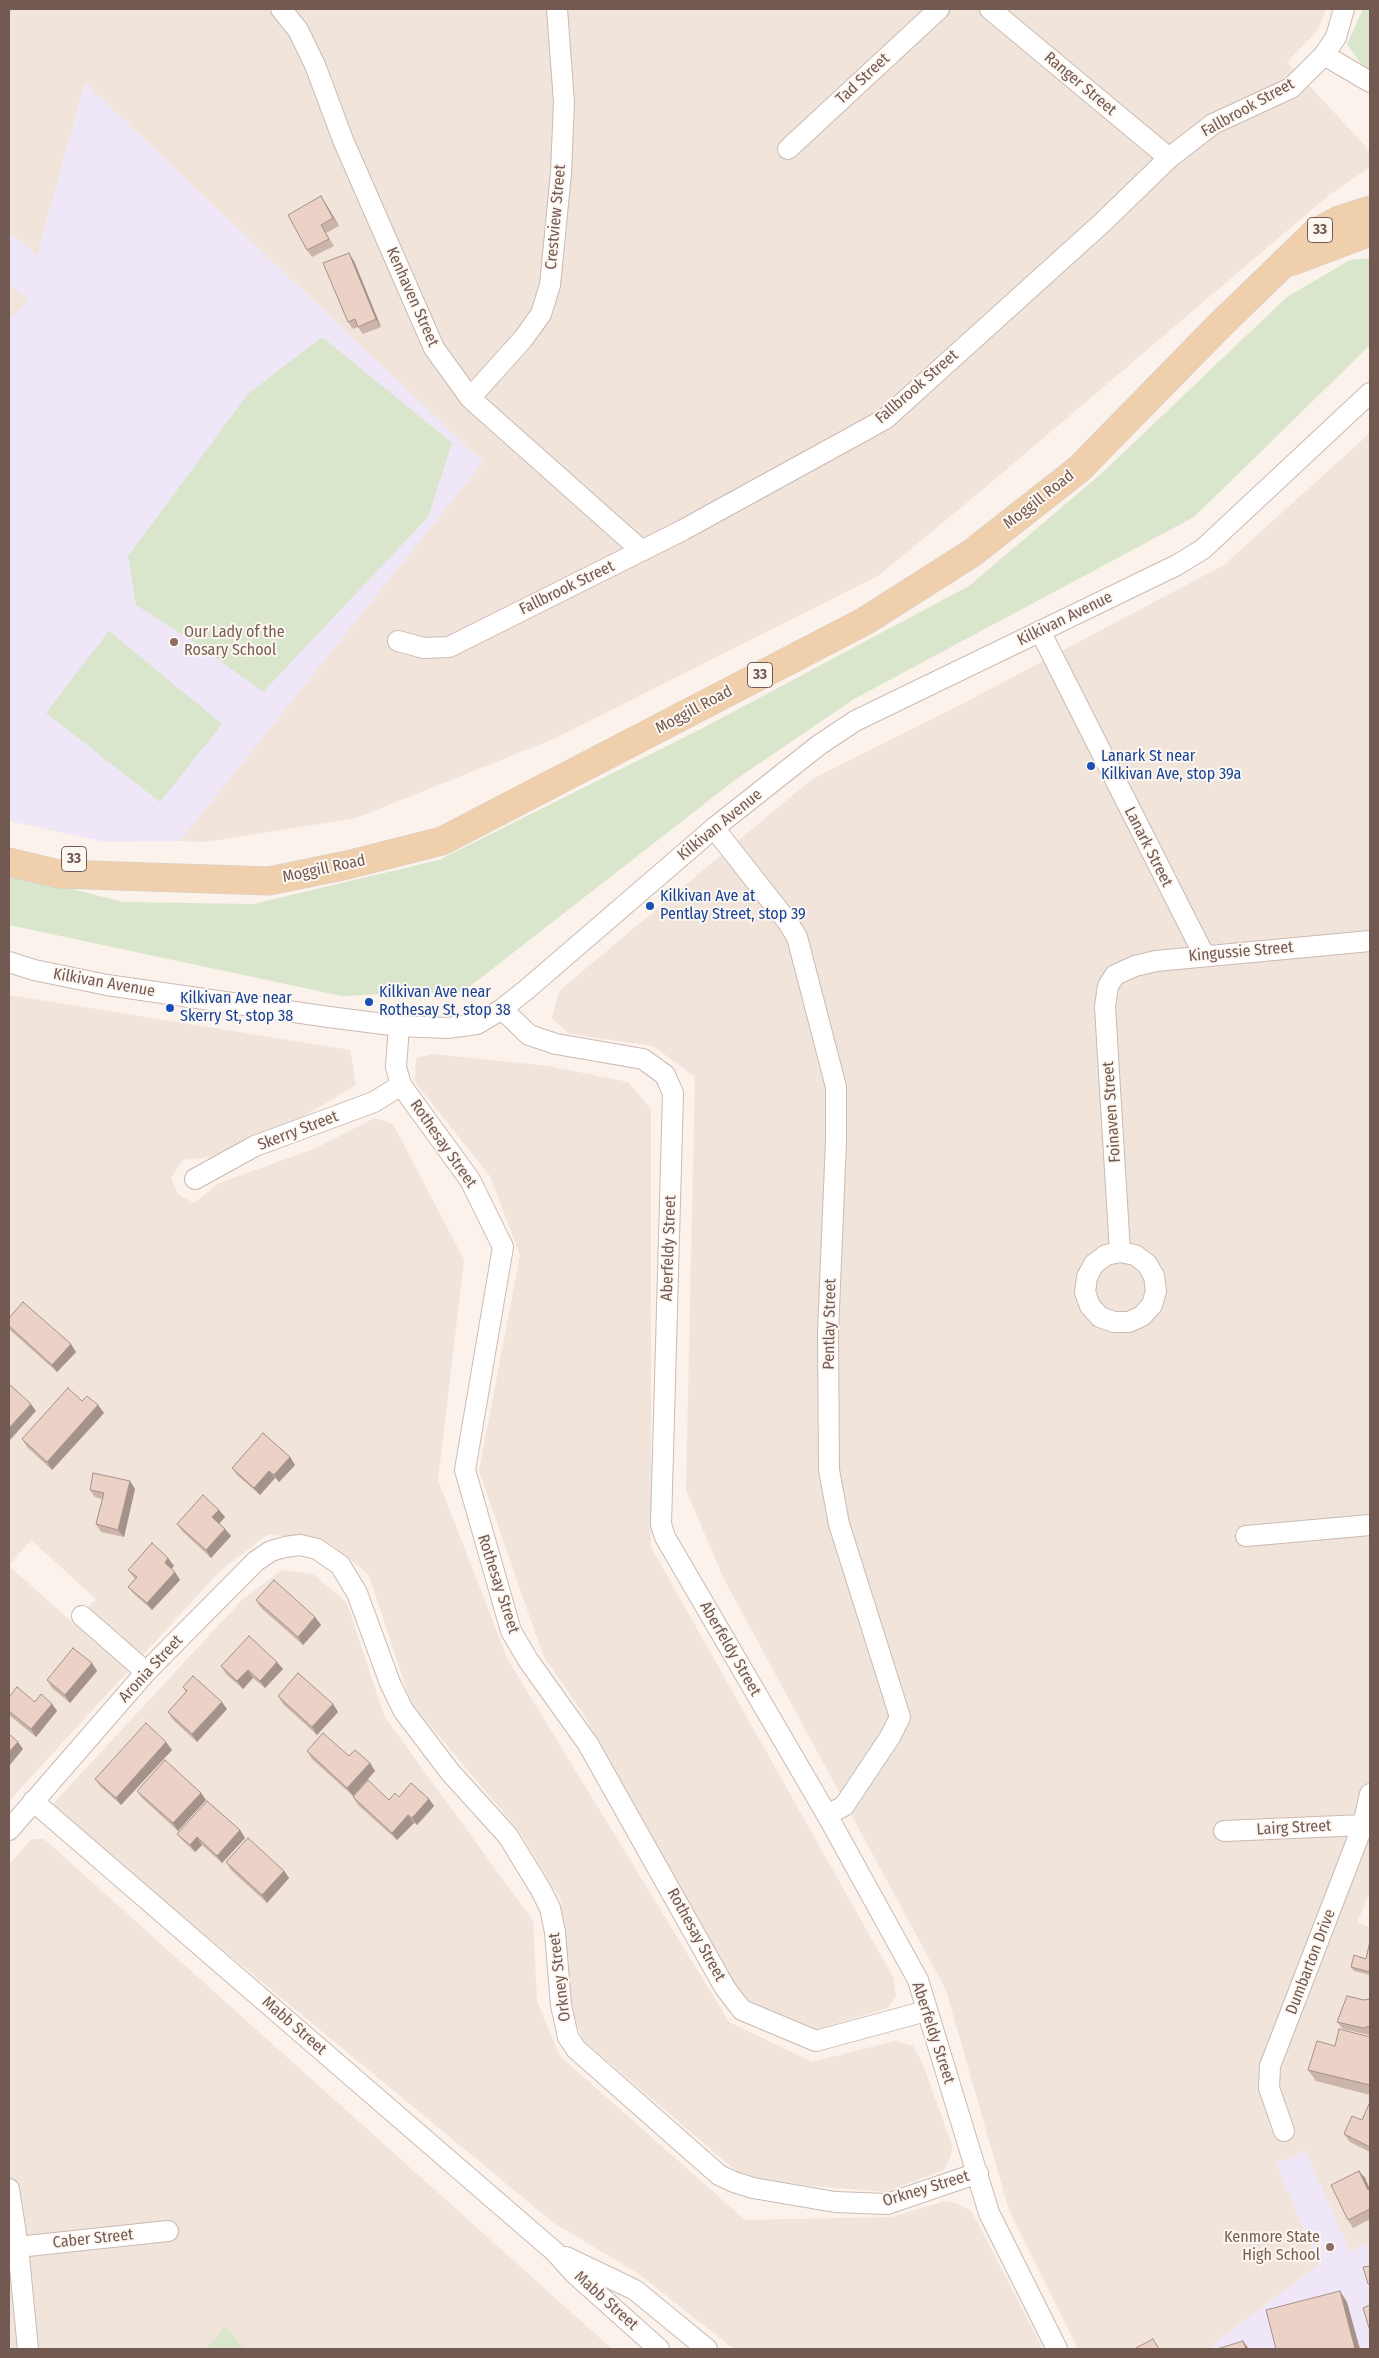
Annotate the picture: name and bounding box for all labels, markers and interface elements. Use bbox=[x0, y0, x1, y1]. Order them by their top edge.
street label: Ranger Street bbox=[1040, 48, 1120, 120]
street label: Tad Street bbox=[832, 49, 894, 109]
street label: Fallbrook Street bbox=[1198, 75, 1298, 141]
street label: Crestview Street bbox=[542, 164, 570, 270]
road number: 33 bbox=[1308, 218, 1332, 242]
street label: Kenhaven Street bbox=[381, 244, 443, 350]
street label: Fallbrook Street bbox=[872, 346, 962, 428]
street label: Moggill Road bbox=[1000, 467, 1078, 533]
street label: Fallbrook Street bbox=[516, 557, 618, 619]
street label: Kilkivan Avenue bbox=[1014, 588, 1116, 650]
place label: Our Lady of the Rosary School bbox=[184, 623, 285, 661]
marker: Our Lady of the Rosary School bbox=[168, 636, 180, 648]
road number: 33 bbox=[748, 662, 772, 688]
street label: Moggill Road bbox=[652, 682, 736, 738]
place label: Lanark St near Kilkivan Ave, stop 39a bbox=[1101, 747, 1241, 785]
marker: Lanark St near Kilkivan Ave, stop 39a bbox=[1085, 760, 1097, 772]
street label: Kilkivan Avenue bbox=[674, 785, 766, 865]
street label: Lanark Street bbox=[1120, 804, 1176, 890]
road number: 33 bbox=[62, 846, 86, 872]
street label: Moggill Road bbox=[281, 851, 367, 887]
place label: Kilkivan Ave at Pentlay Street, stop 39 bbox=[660, 887, 806, 925]
marker: Kilkivan Ave at Pentlay Street, stop 39 bbox=[644, 900, 656, 912]
street label: Kingussie Street bbox=[1188, 938, 1294, 966]
street label: Kilkivan Avenue bbox=[52, 965, 156, 1001]
place label: Kilkivan Ave near Rothesay St, stop 38 bbox=[379, 983, 511, 1021]
place label: Kilkivan Ave near Skerry St, stop 38 bbox=[180, 989, 293, 1027]
marker: Kilkivan Ave near Rothesay St, stop 38 bbox=[363, 996, 375, 1008]
marker: Kilkivan Ave near Skerry St, stop 38 bbox=[164, 1002, 176, 1014]
street label: Foinaven Street bbox=[1099, 1061, 1125, 1163]
street label: Rothesay Street bbox=[406, 1096, 480, 1192]
street label: Skerry Street bbox=[255, 1107, 341, 1155]
street label: Aberfeldy Street bbox=[658, 1195, 680, 1301]
street label: Pentlay Street bbox=[820, 1278, 840, 1370]
street label: Rothesay Street bbox=[473, 1532, 523, 1636]
street label: Aberfeldy Street bbox=[695, 1598, 765, 1700]
street label: Aronia Street bbox=[115, 1631, 187, 1707]
street label: Lairg Street bbox=[1256, 1816, 1332, 1840]
street label: Rothesay Street bbox=[663, 1885, 729, 1985]
street label: Dumbarton Drive bbox=[1282, 1907, 1340, 2017]
street label: Orkney Street bbox=[545, 1931, 575, 2023]
street label: Aberfeldy Street bbox=[907, 1980, 959, 2086]
street label: Mabb Street bbox=[258, 1993, 330, 2059]
street label: Orkney Street bbox=[880, 2167, 972, 2211]
street label: Caber Street bbox=[52, 2225, 134, 2253]
place label: Kenmore State High School bbox=[1224, 2228, 1320, 2266]
marker: Kenmore State High School bbox=[1324, 2241, 1336, 2253]
street label: Mabb Street bbox=[570, 2267, 642, 2335]

